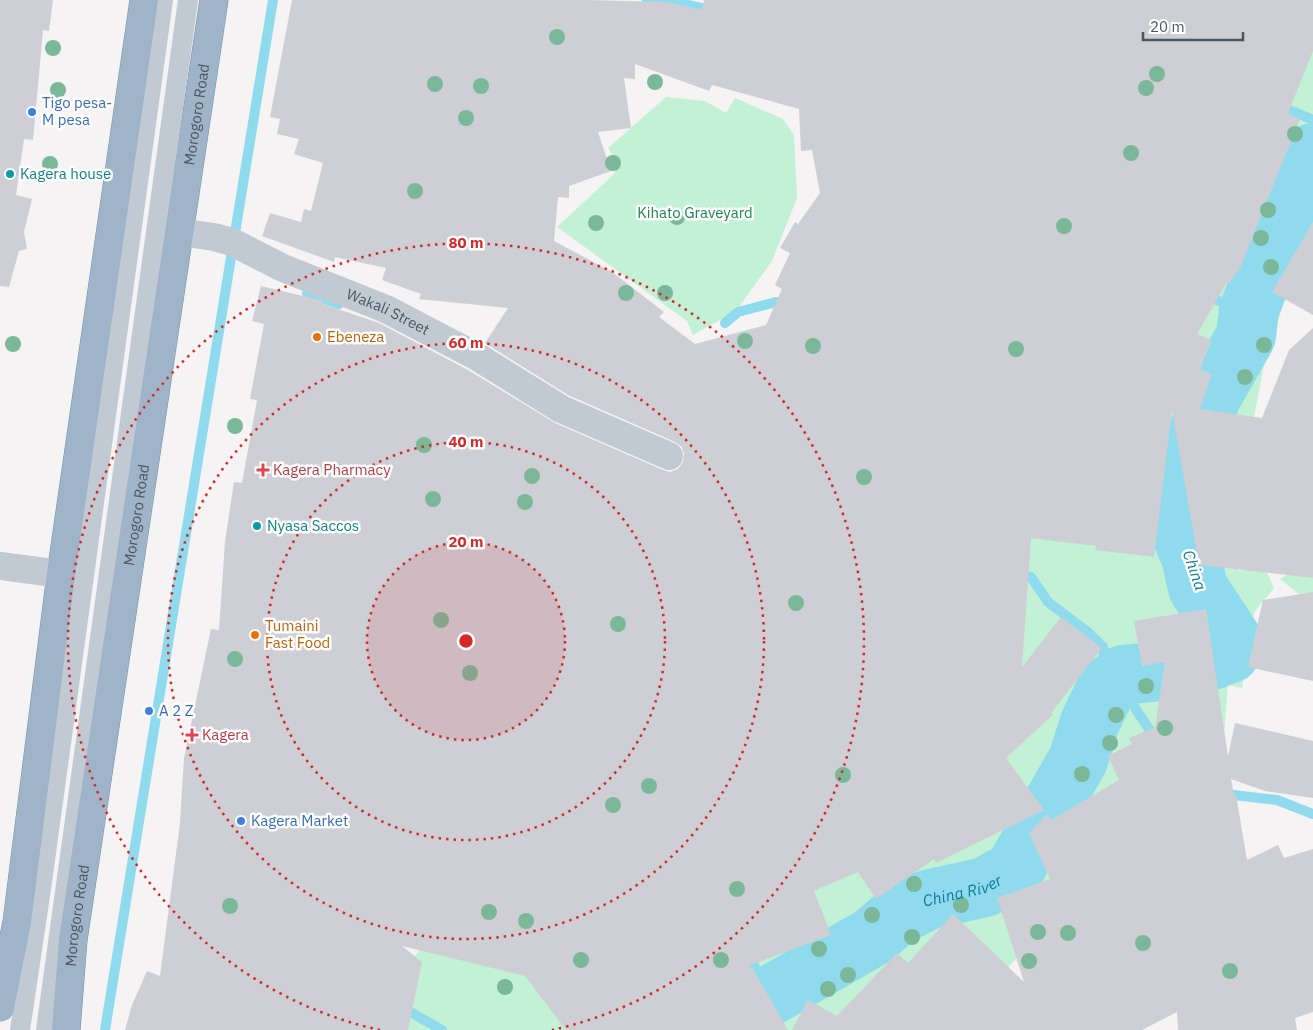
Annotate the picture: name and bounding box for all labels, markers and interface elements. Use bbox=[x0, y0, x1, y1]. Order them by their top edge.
scale bar bbox=[1143, 10, 1243, 42]
text: 20 m bbox=[1150, 17, 1185, 36]
street label: Morogoro Road bbox=[179, 62, 213, 167]
place label: Tigo pesa- M pesa bbox=[42, 93, 112, 129]
marker: Tigo pesa- M pesa bbox=[26, 106, 38, 118]
place label: Kagera house bbox=[20, 164, 111, 183]
marker: Kagera house bbox=[4, 168, 16, 180]
park label: Kihato Graveyard bbox=[637, 203, 753, 222]
text: 80 m bbox=[449, 233, 483, 252]
street label: Wakali Street bbox=[344, 284, 433, 339]
place label: Ebeneza bbox=[327, 327, 384, 346]
marker: Ebeneza bbox=[311, 331, 323, 343]
text: 60 m bbox=[449, 333, 483, 352]
text: 40 m bbox=[449, 432, 483, 451]
place label: Kagera Pharmacy bbox=[273, 460, 391, 479]
street label: Morogoro Road bbox=[119, 463, 153, 567]
marker: Kagera Pharmacy bbox=[257, 464, 269, 476]
place label: Nyasa Saccos bbox=[267, 516, 359, 535]
marker: Nyasa Saccos bbox=[251, 520, 263, 532]
text: 20 m bbox=[449, 532, 483, 551]
water label: China bbox=[1179, 547, 1211, 593]
place label: Tumaini Fast Food bbox=[265, 616, 330, 652]
marker: Tumaini Fast Food bbox=[249, 629, 261, 641]
centre of rings bbox=[457, 632, 475, 650]
place label: A 2 Z bbox=[159, 701, 194, 720]
marker: A 2 Z bbox=[143, 705, 155, 717]
place label: Kagera bbox=[202, 725, 249, 744]
marker: Kagera bbox=[186, 729, 198, 741]
place label: Kagera Market bbox=[251, 811, 348, 830]
marker: Kagera Market bbox=[235, 815, 247, 827]
street label: Morogoro Road bbox=[61, 863, 93, 967]
water label: China River bbox=[921, 869, 1006, 911]

